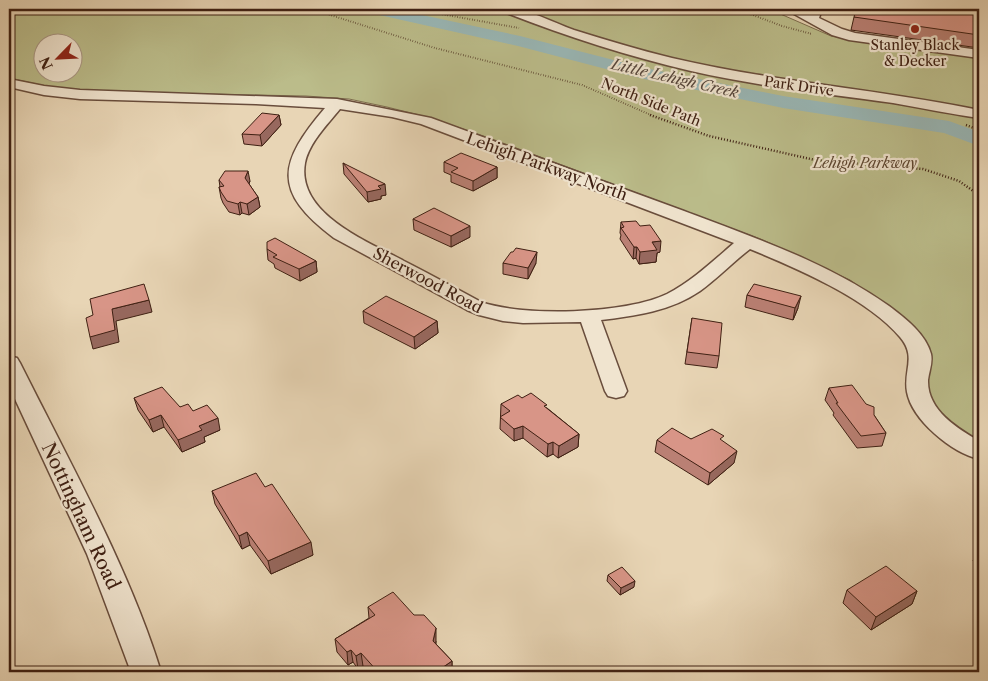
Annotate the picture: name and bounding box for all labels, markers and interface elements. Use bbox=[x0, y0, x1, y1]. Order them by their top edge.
marker: Stanley Black & Decker bbox=[909, 23, 921, 35]
north arrow bbox=[32, 32, 82, 82]
place label: Stanley Black & Decker bbox=[871, 36, 960, 70]
text: N bbox=[35, 54, 57, 73]
water label: Little Lehigh Creek bbox=[609, 54, 741, 102]
street label: Park Drive bbox=[763, 72, 835, 100]
street label: North Side Path bbox=[598, 74, 704, 130]
street label: Lehigh Parkway North bbox=[464, 128, 630, 204]
park label: Lehigh Parkway bbox=[812, 154, 917, 172]
street label: Sherwood Road bbox=[370, 243, 486, 317]
street label: Nottingham Road bbox=[37, 439, 125, 594]

